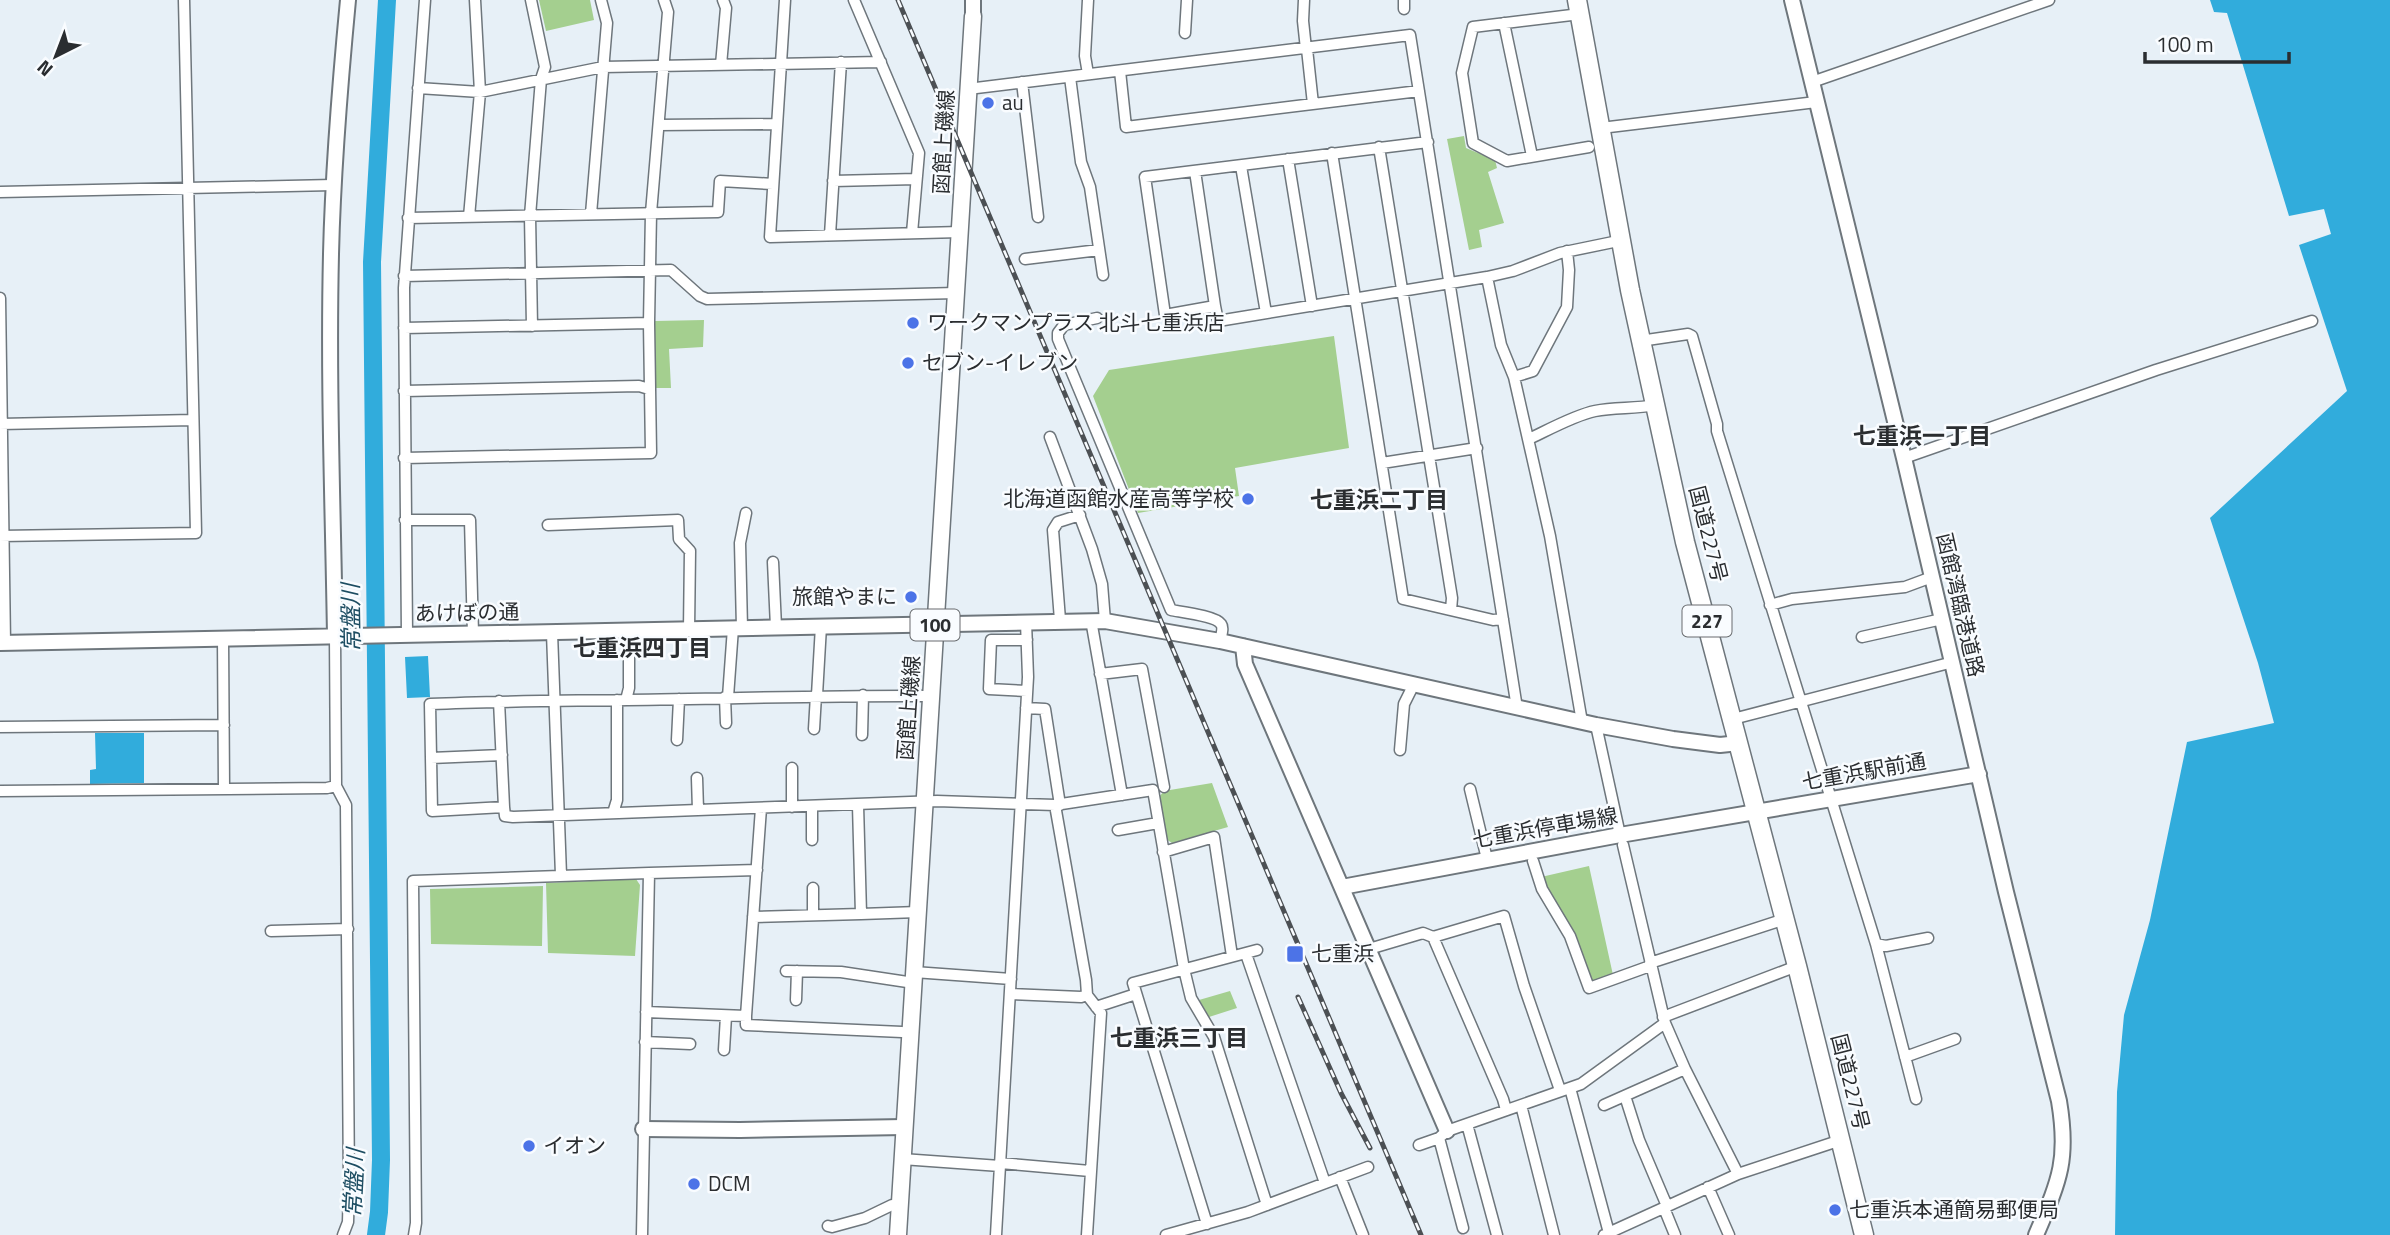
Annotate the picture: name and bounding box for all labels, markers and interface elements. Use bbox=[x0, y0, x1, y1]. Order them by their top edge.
north arrow bbox=[21, 21, 91, 91]
scale bar bbox=[2145, 21, 2288, 65]
text: 100 m bbox=[2156, 28, 2213, 60]
text: N bbox=[30, 54, 59, 84]
place label: au bbox=[1002, 86, 1024, 118]
street label: 函館上磯線 bbox=[924, 89, 962, 195]
marker: au bbox=[980, 95, 996, 111]
place label: ワークマンプラス 北斗七重浜店 bbox=[927, 306, 1225, 338]
marker: ワークマンプラス 北斗七重浜店 bbox=[905, 315, 921, 331]
place label: セブン-イレブン bbox=[922, 346, 1078, 378]
marker: セブン-イレブン bbox=[900, 355, 916, 371]
district label: 七重浜一丁目 bbox=[1853, 418, 1991, 453]
place label: 北海道函館水産高等学校 bbox=[1003, 482, 1234, 514]
district label: 七重浜二丁目 bbox=[1310, 482, 1448, 517]
street label: 国道227号 bbox=[1682, 482, 1736, 585]
marker: 北海道函館水産高等学校 bbox=[1240, 491, 1256, 507]
street label: 函館湾臨港道路 bbox=[1929, 530, 1993, 680]
water label: 常盤川 bbox=[332, 580, 369, 653]
place label: 旅館やまに bbox=[792, 580, 897, 612]
marker: 旅館やまに bbox=[903, 589, 919, 605]
street label: あけぼの通 bbox=[414, 595, 520, 629]
road number: 227 bbox=[1682, 606, 1732, 636]
road number: 100 bbox=[911, 610, 960, 640]
district label: 七重浜四丁目 bbox=[573, 630, 711, 665]
street label: 函館上磯線 bbox=[888, 654, 928, 761]
street label: 七重浜駅前通 bbox=[1799, 744, 1929, 798]
street label: 七重浜停車場線 bbox=[1470, 798, 1620, 856]
place label: 七重浜 bbox=[1311, 937, 1374, 969]
marker: 七重浜 bbox=[1285, 944, 1305, 964]
district label: 七重浜三丁目 bbox=[1110, 1020, 1248, 1055]
street label: 国道227号 bbox=[1824, 1030, 1878, 1133]
place label: イオン bbox=[543, 1129, 606, 1161]
marker: イオン bbox=[521, 1138, 537, 1154]
water label: 常盤川 bbox=[334, 1145, 373, 1218]
place label: DCM bbox=[708, 1167, 751, 1199]
marker: DCM bbox=[686, 1176, 702, 1192]
place label: 七重浜本通簡易郵便局 bbox=[1849, 1193, 2059, 1225]
marker: 七重浜本通簡易郵便局 bbox=[1827, 1202, 1843, 1218]

